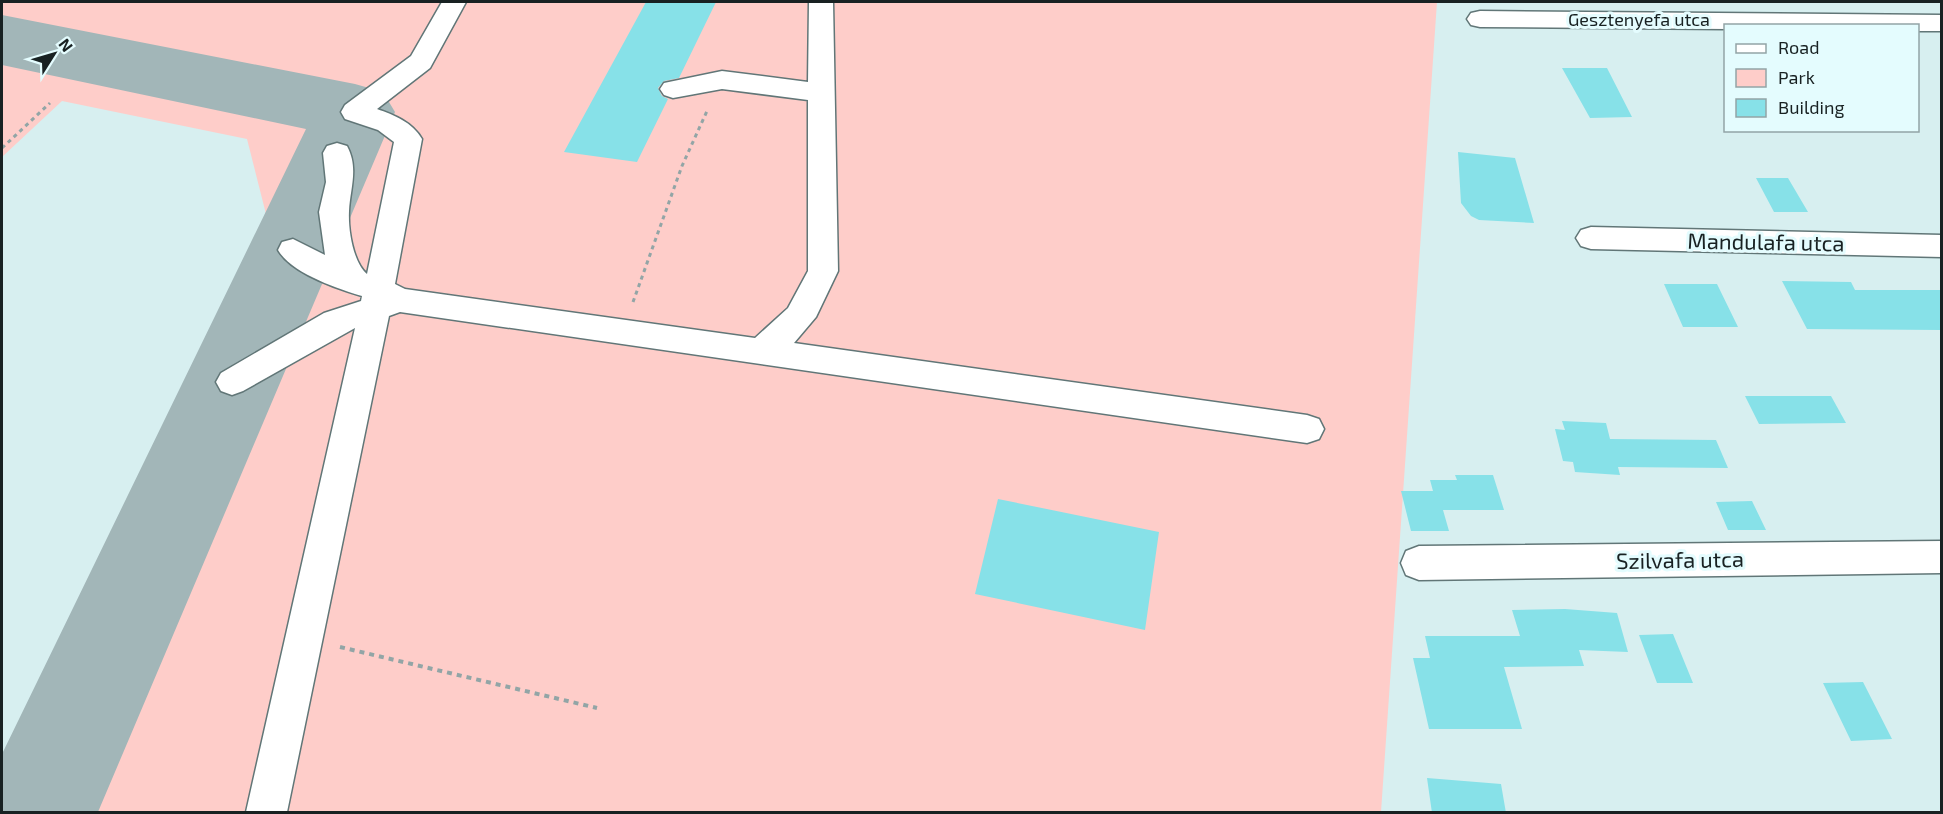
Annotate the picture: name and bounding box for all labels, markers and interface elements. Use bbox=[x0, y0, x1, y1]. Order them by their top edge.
street label: Gesztenyefa utca bbox=[1568, 8, 1710, 30]
north arrow bbox=[24, 24, 84, 84]
legend bbox=[1724, 24, 1919, 132]
text: N bbox=[55, 34, 77, 55]
text: Road bbox=[1778, 36, 1819, 58]
text: Park bbox=[1778, 66, 1815, 88]
text: Building bbox=[1778, 96, 1845, 118]
street label: Mandulafa utca bbox=[1687, 227, 1845, 255]
street label: Szilvafa utca bbox=[1616, 545, 1744, 573]

